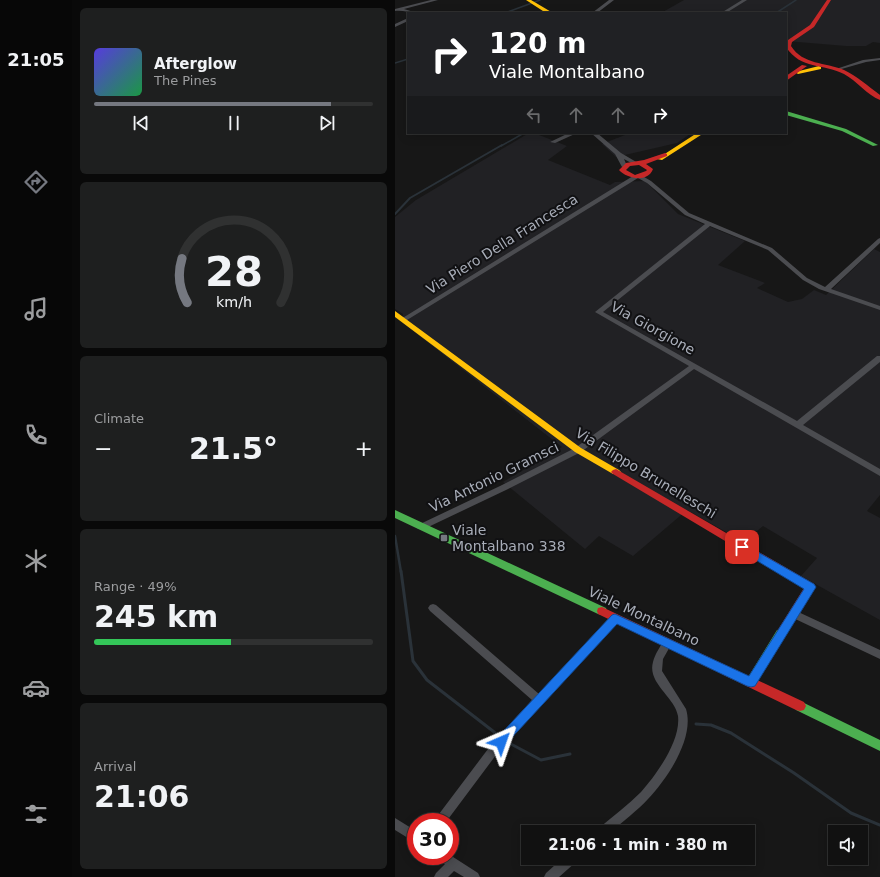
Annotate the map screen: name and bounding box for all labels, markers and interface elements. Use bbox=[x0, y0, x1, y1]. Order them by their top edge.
text: 120 m bbox=[489, 27, 586, 60]
icon: right bbox=[423, 28, 475, 80]
text: 21:05 bbox=[7, 49, 65, 70]
text: Afterglow bbox=[154, 55, 237, 73]
text: Viale Montalbano bbox=[489, 61, 645, 82]
text: The Pines bbox=[154, 73, 217, 88]
icon: left bbox=[523, 104, 545, 126]
icon: ahead bbox=[565, 104, 587, 126]
icon: ahead bbox=[607, 104, 629, 126]
icon: right bbox=[649, 104, 671, 126]
icon: previous bbox=[130, 112, 152, 134]
icon: pause bbox=[223, 112, 245, 134]
icon: next bbox=[316, 112, 338, 134]
icon: directions bbox=[22, 168, 50, 196]
street label: Via Piero Della Francesca bbox=[423, 191, 581, 297]
text: 28 bbox=[205, 246, 262, 295]
text: km/h bbox=[215, 293, 252, 309]
icon: music bbox=[22, 295, 50, 323]
street label: Via Giorgione bbox=[608, 298, 698, 358]
text: Climate bbox=[94, 411, 144, 426]
icon: phone bbox=[22, 421, 50, 449]
street label: Via Filippo Brunelleschi bbox=[573, 425, 719, 521]
text: 21.5° bbox=[189, 431, 278, 466]
text: − bbox=[94, 436, 112, 461]
text: + bbox=[355, 436, 373, 461]
street label: Via Antonio Gramsci bbox=[427, 439, 561, 515]
place label: Viale Montalbano 338 bbox=[452, 522, 566, 554]
pin bbox=[725, 530, 759, 564]
marker: Viale Montalbano 338 bbox=[439, 533, 449, 543]
icon: arrive bbox=[731, 536, 753, 558]
icon: climate bbox=[22, 547, 50, 575]
text: Range · 49% bbox=[94, 579, 177, 594]
street label: Viale Montalbano bbox=[586, 583, 702, 649]
text: 245 km bbox=[94, 599, 218, 634]
icon: car bbox=[22, 674, 50, 702]
position arrow bbox=[480, 721, 522, 763]
text: Arrival bbox=[94, 759, 136, 774]
text: 21:06 bbox=[94, 779, 190, 814]
icon: filters bbox=[22, 800, 50, 828]
speed limit sign: 30 bbox=[407, 813, 459, 865]
map controls bbox=[828, 825, 868, 865]
button: sound bbox=[828, 825, 868, 865]
text: 21:06 · 1 min · 380 m bbox=[548, 836, 728, 854]

